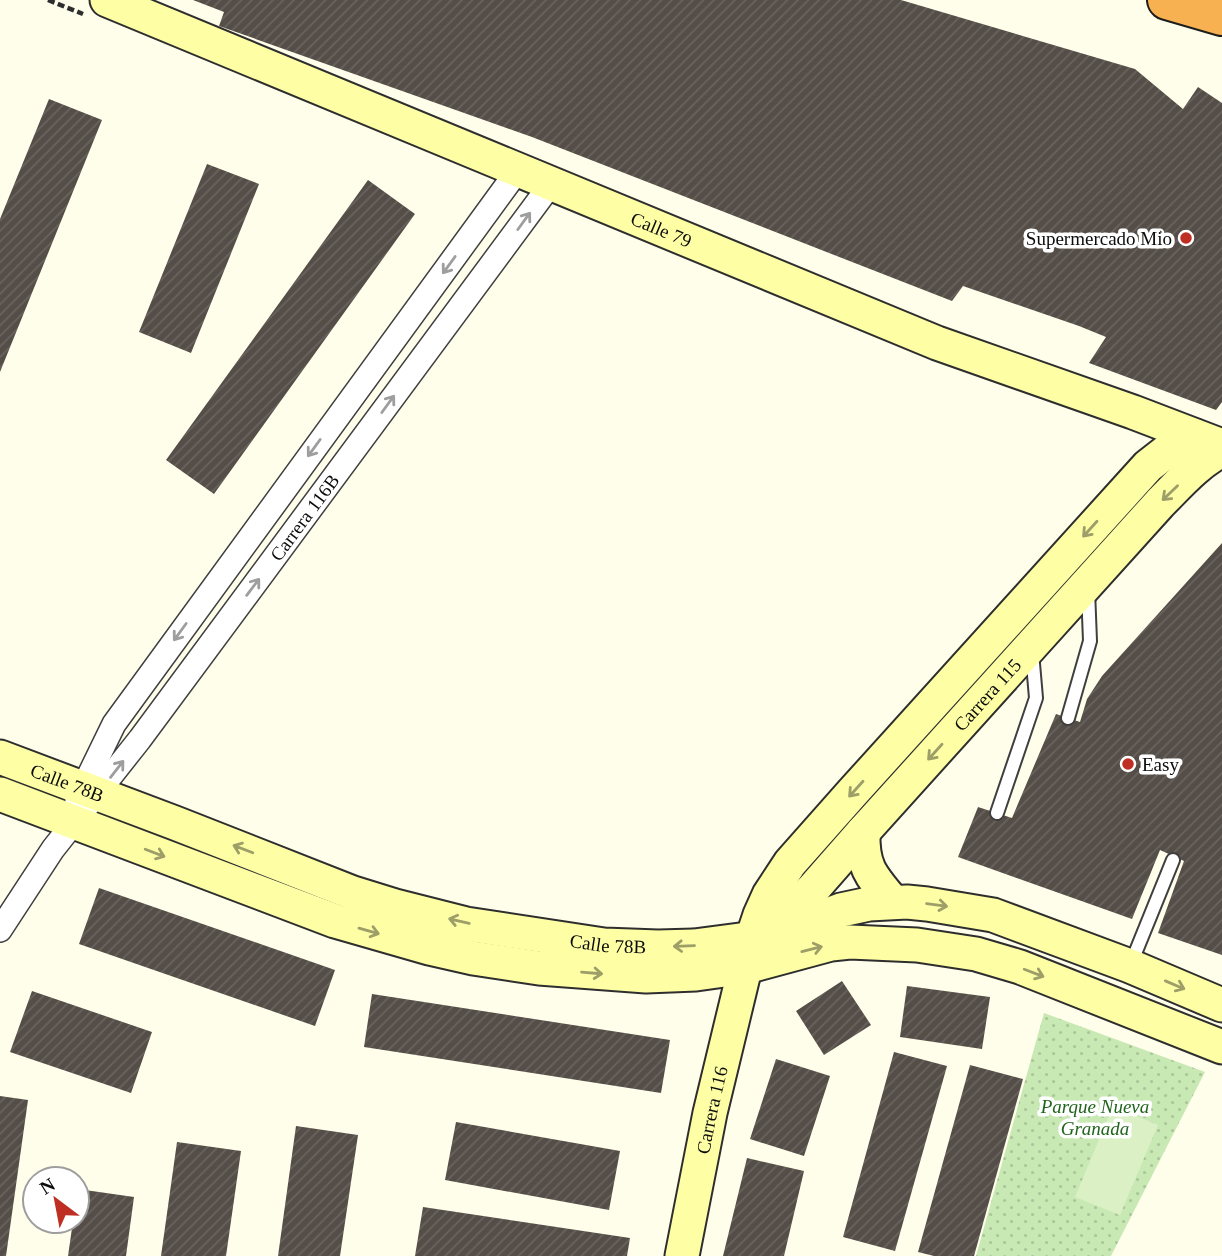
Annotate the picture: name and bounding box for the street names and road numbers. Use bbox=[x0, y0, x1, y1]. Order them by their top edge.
street label: Calle 79 bbox=[628, 208, 695, 252]
street label: Carrera 116B bbox=[266, 470, 343, 565]
street label: Carrera 115 bbox=[950, 655, 1025, 735]
street label: Calle 78B bbox=[28, 760, 107, 806]
street label: Calle 78B bbox=[568, 930, 647, 958]
street label: Carrera 116 bbox=[692, 1064, 732, 1156]

